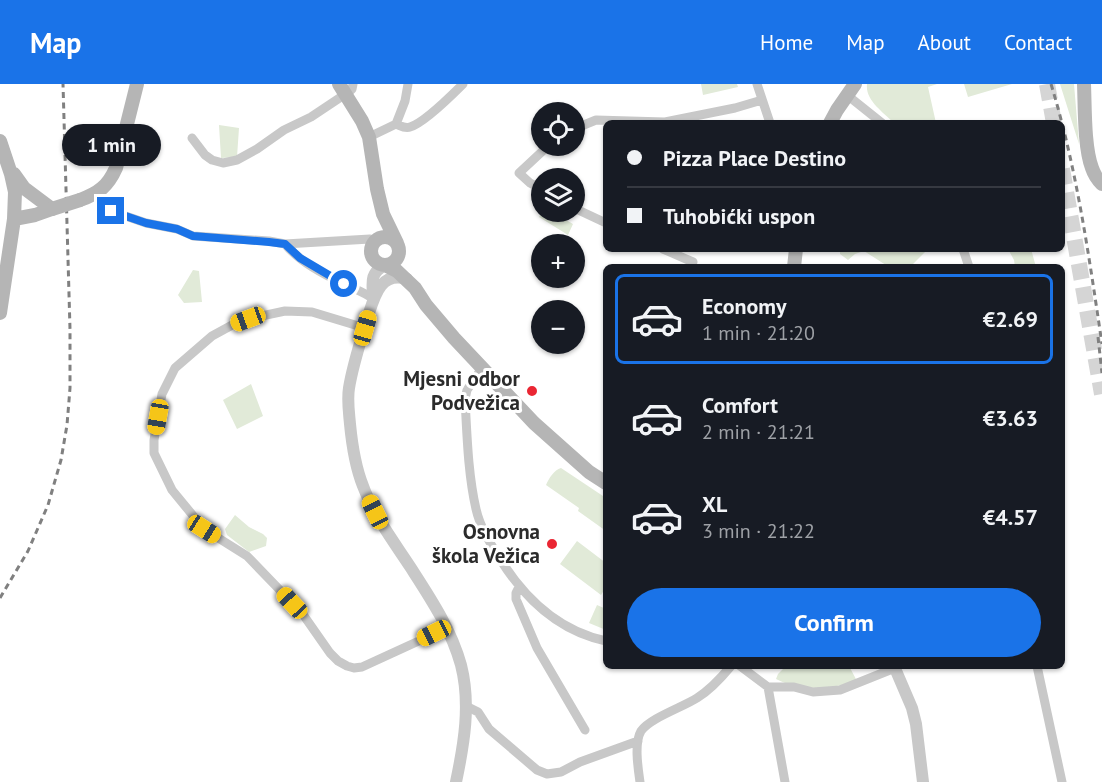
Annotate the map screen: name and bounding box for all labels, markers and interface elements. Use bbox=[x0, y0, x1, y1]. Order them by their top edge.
text: Map bbox=[30, 24, 81, 61]
text: Home bbox=[760, 29, 813, 56]
text: Map bbox=[846, 29, 885, 56]
text: About bbox=[918, 29, 971, 56]
text: Contact bbox=[1004, 29, 1072, 56]
map controls bbox=[531, 102, 585, 354]
button: locate bbox=[531, 102, 585, 156]
callout: 1 min bbox=[62, 124, 160, 166]
text: 1 min bbox=[87, 132, 136, 158]
text: Pizza Place Destino bbox=[663, 144, 846, 172]
button: layers bbox=[531, 168, 585, 222]
route end bbox=[97, 197, 124, 224]
text: Tuhobićki uspon bbox=[663, 202, 815, 230]
button: + bbox=[531, 234, 585, 288]
route start bbox=[330, 270, 357, 297]
icon: car bbox=[630, 292, 684, 346]
text: Economy bbox=[702, 292, 786, 320]
button: − bbox=[531, 300, 585, 354]
car bbox=[228, 304, 268, 334]
text: €2.69 bbox=[983, 305, 1038, 333]
car bbox=[351, 308, 379, 348]
text: 1 min · 21:20 bbox=[702, 320, 815, 346]
place label: Mjesni odbor Podvežica bbox=[403, 365, 521, 416]
marker: Mjesni odbor Podvežica bbox=[525, 384, 539, 398]
icon: car bbox=[630, 391, 684, 445]
text: Comfort bbox=[702, 391, 778, 419]
car bbox=[146, 398, 170, 436]
text: €3.63 bbox=[983, 404, 1038, 432]
text: 2 min · 21:21 bbox=[702, 419, 815, 445]
icon: car bbox=[630, 490, 684, 544]
text: XL bbox=[702, 490, 727, 518]
car bbox=[359, 492, 391, 532]
text: €4.57 bbox=[983, 503, 1038, 531]
car bbox=[184, 512, 224, 546]
place label: Osnovna škola Vežica bbox=[432, 518, 540, 569]
text: 3 min · 21:22 bbox=[702, 518, 815, 544]
marker: Osnovna škola Vežica bbox=[545, 537, 559, 551]
car bbox=[273, 584, 311, 622]
button: Confirm bbox=[627, 588, 1041, 657]
car bbox=[414, 617, 454, 649]

